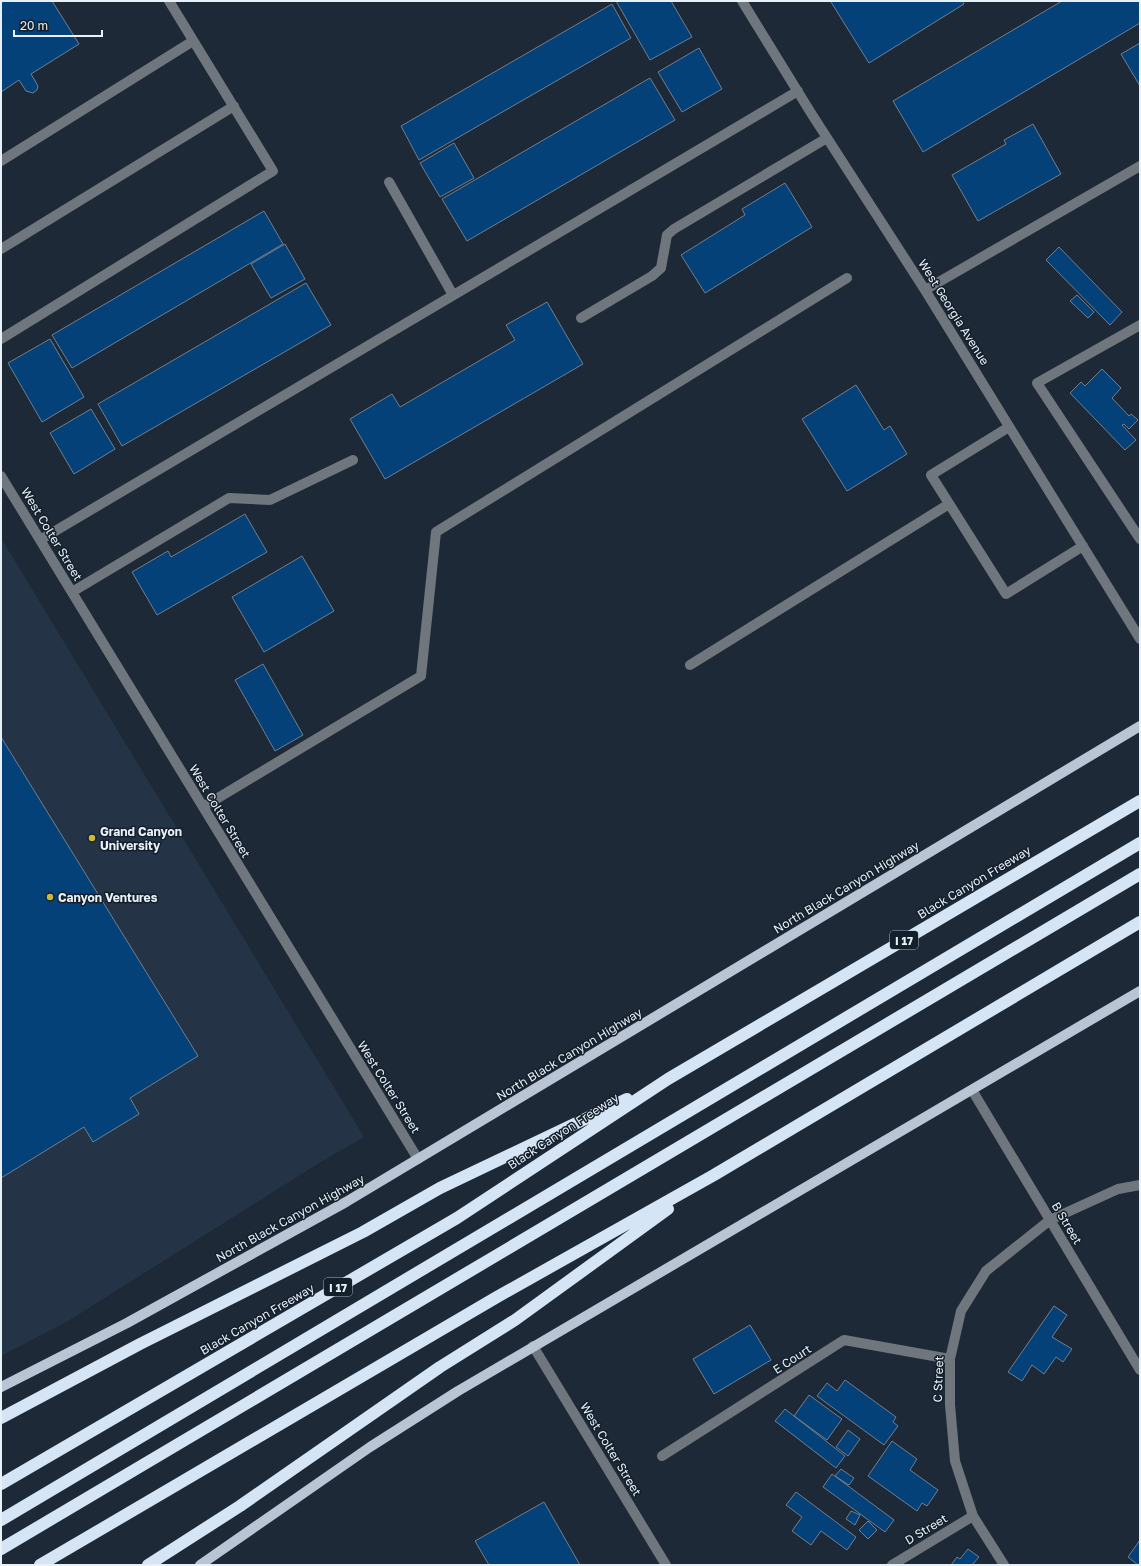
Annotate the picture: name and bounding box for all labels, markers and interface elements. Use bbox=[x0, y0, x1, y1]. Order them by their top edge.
scale bar bbox=[14, 12, 102, 38]
text: 20 m bbox=[20, 18, 48, 33]
street label: West Georgia Avenue bbox=[915, 256, 993, 368]
street label: West Colter Street bbox=[18, 485, 86, 583]
street label: West Colter Street bbox=[186, 762, 254, 860]
place label: Grand Canyon University bbox=[100, 824, 182, 853]
marker: Grand Canyon University bbox=[87, 833, 97, 843]
street label: North Black Canyon Highway bbox=[770, 837, 922, 937]
street label: Black Canyon Freeway bbox=[915, 842, 1034, 922]
place label: Canyon Ventures bbox=[58, 890, 158, 905]
marker: Canyon Ventures bbox=[45, 892, 55, 902]
road number: I 17 bbox=[890, 931, 918, 949]
street label: North Black Canyon Highway bbox=[493, 1004, 645, 1104]
street label: West Colter Street bbox=[355, 1038, 424, 1136]
street label: Black Canyon Freeway bbox=[505, 1089, 622, 1173]
street label: North Black Canyon Highway bbox=[213, 1171, 367, 1265]
street label: B Street bbox=[1049, 1199, 1086, 1247]
road number: I 17 bbox=[324, 1278, 352, 1296]
street label: Black Canyon Freeway bbox=[197, 1280, 317, 1358]
street label: E Court bbox=[770, 1341, 814, 1377]
street label: C Street bbox=[930, 1355, 946, 1403]
street label: West Colter Street bbox=[577, 1400, 645, 1498]
street label: D Street bbox=[902, 1510, 950, 1548]

